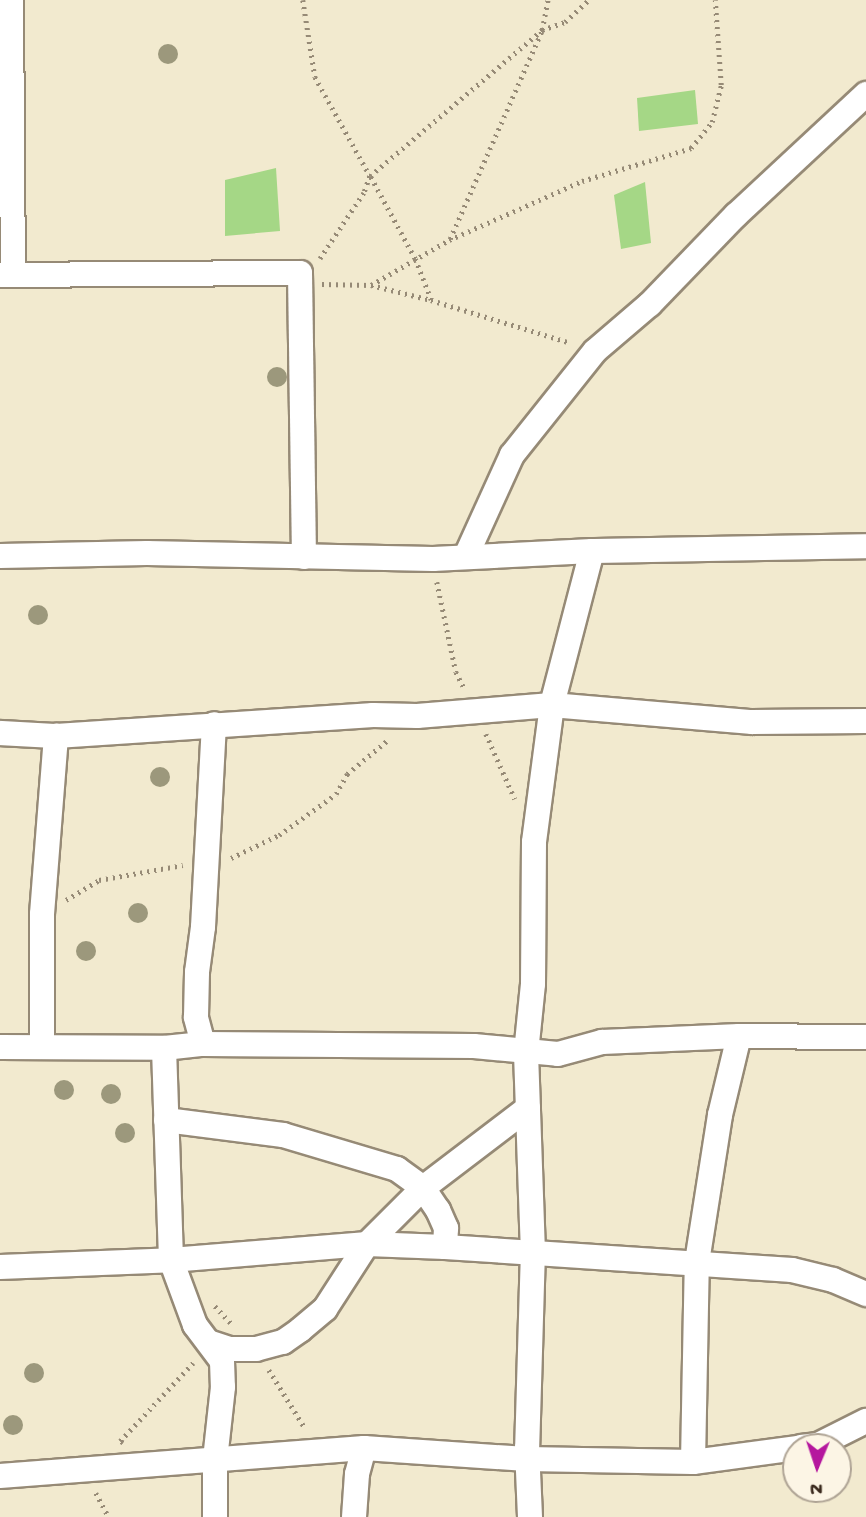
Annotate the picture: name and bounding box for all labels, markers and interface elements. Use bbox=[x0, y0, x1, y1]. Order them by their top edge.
north arrow bbox=[782, 1433, 852, 1503]
text: N bbox=[810, 1476, 823, 1499]

